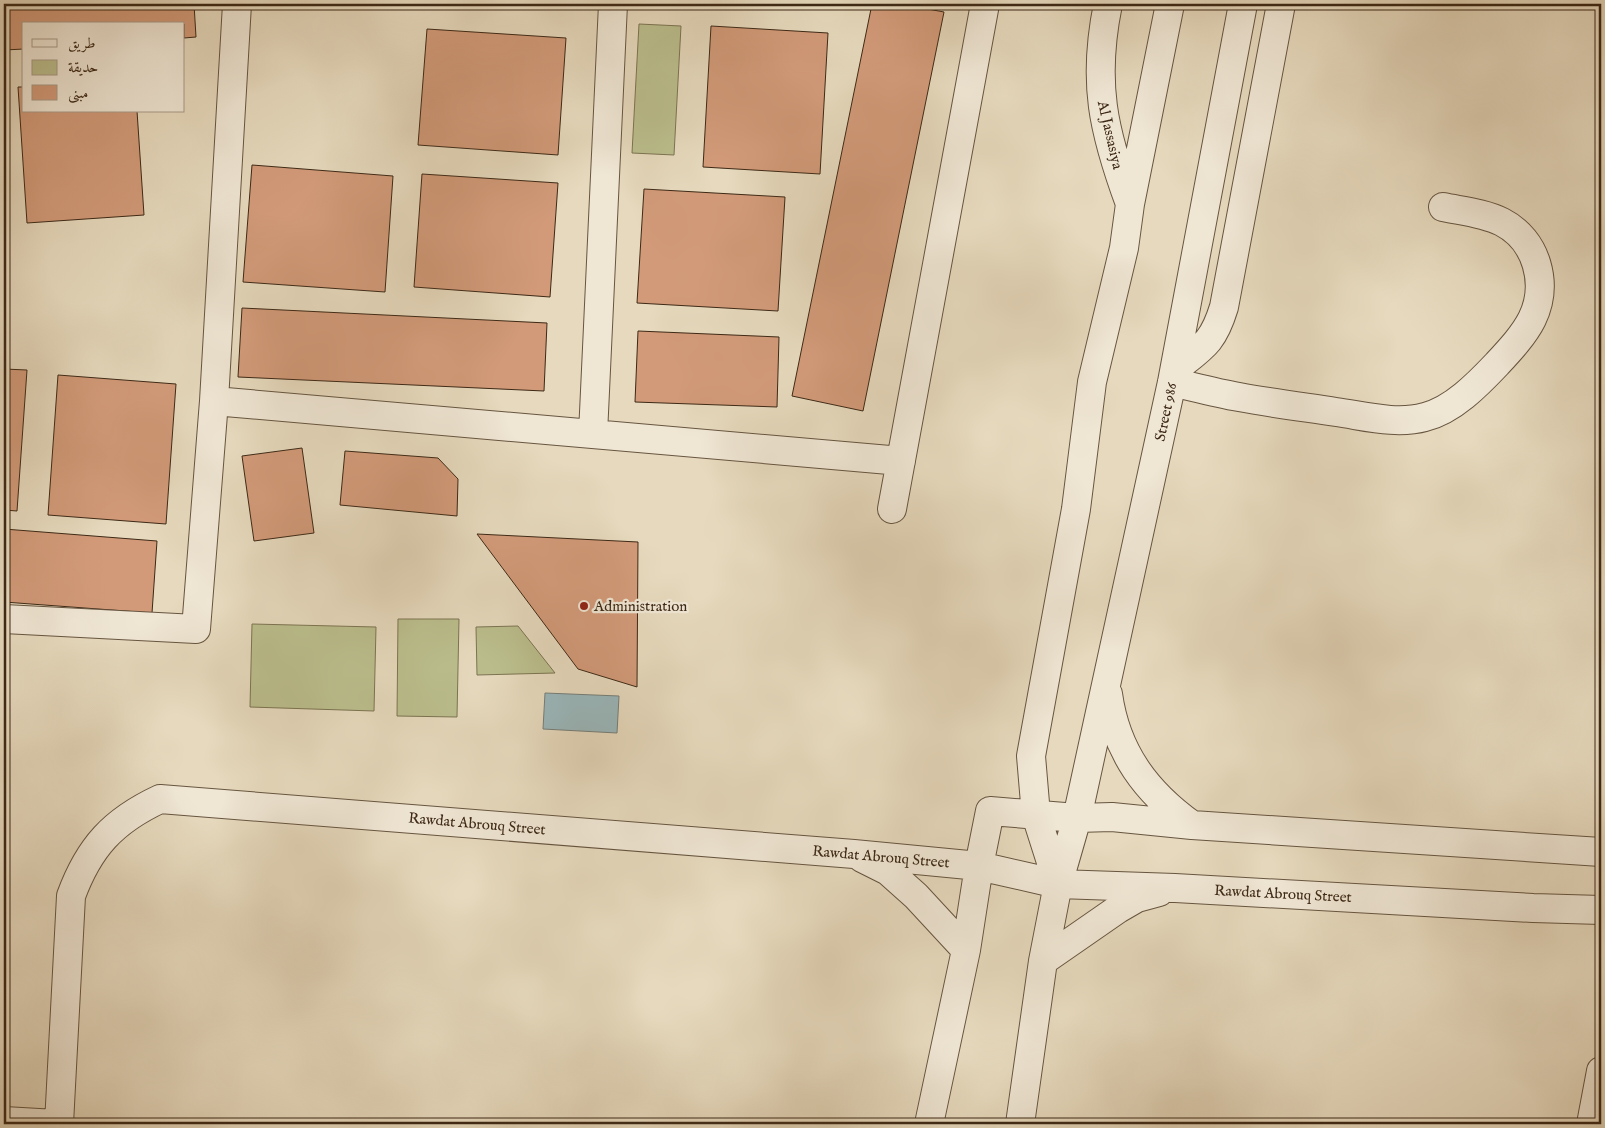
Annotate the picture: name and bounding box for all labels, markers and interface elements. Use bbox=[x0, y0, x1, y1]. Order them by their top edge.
legend bbox=[22, 22, 185, 112]
text: طريق bbox=[68, 34, 95, 53]
text: حديقة bbox=[68, 58, 98, 77]
text: مبنى bbox=[68, 84, 88, 104]
street label: Al Jassasiya bbox=[1093, 98, 1127, 172]
street label: Street 986 bbox=[1151, 380, 1182, 443]
place label: Administration bbox=[593, 597, 687, 616]
marker: Administration bbox=[578, 600, 590, 612]
street label: Rawdat Abrouq Street bbox=[408, 809, 546, 839]
street label: Rawdat Abrouq Street bbox=[812, 842, 950, 872]
street label: Rawdat Abrouq Street bbox=[1214, 881, 1352, 907]

